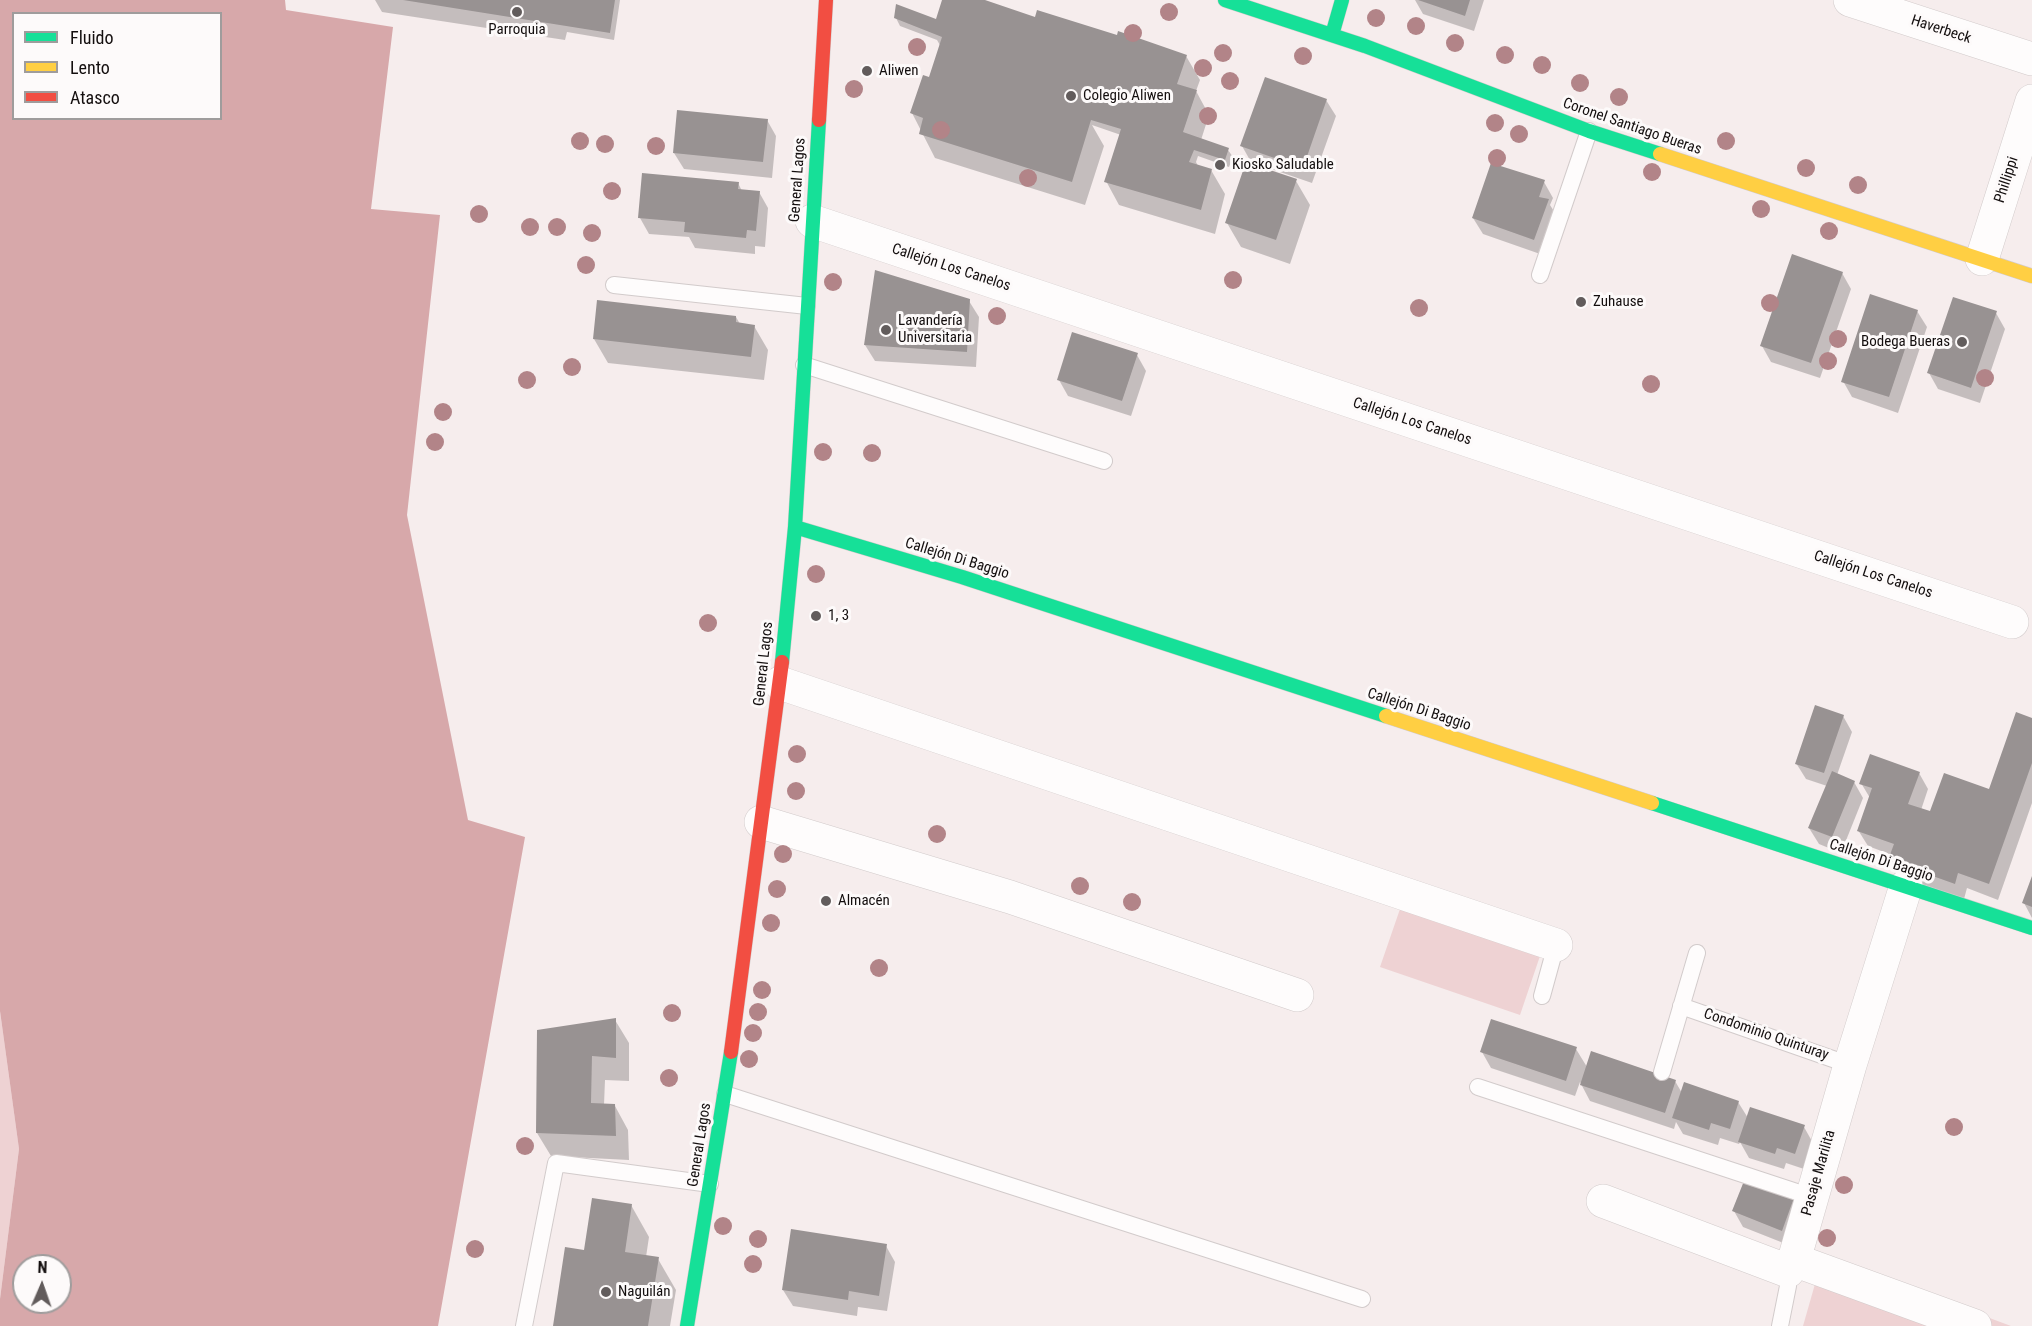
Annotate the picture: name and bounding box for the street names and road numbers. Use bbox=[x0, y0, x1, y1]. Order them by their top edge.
street label: Haverbeck bbox=[1909, 12, 1973, 48]
street label: Coronel Santiago Bueras bbox=[1560, 95, 1704, 159]
street label: General Lagos bbox=[786, 137, 810, 223]
street label: Phillippi bbox=[1991, 155, 2023, 205]
street label: Callejón Los Canelos bbox=[889, 240, 1013, 296]
street label: Callejón Los Canelos bbox=[1350, 394, 1474, 450]
street label: Callejón Di Baggio bbox=[903, 535, 1011, 583]
street label: Callejón Los Canelos bbox=[1811, 547, 1935, 603]
street label: General Lagos bbox=[751, 621, 777, 707]
street label: Callejón Di Baggio bbox=[1365, 685, 1473, 735]
street label: Callejón Di Baggio bbox=[1827, 836, 1935, 886]
street label: Condominio Quinturay bbox=[1701, 1005, 1831, 1065]
street label: General Lagos bbox=[684, 1102, 716, 1188]
street label: Pasaje Marilita bbox=[1798, 1128, 1840, 1218]

